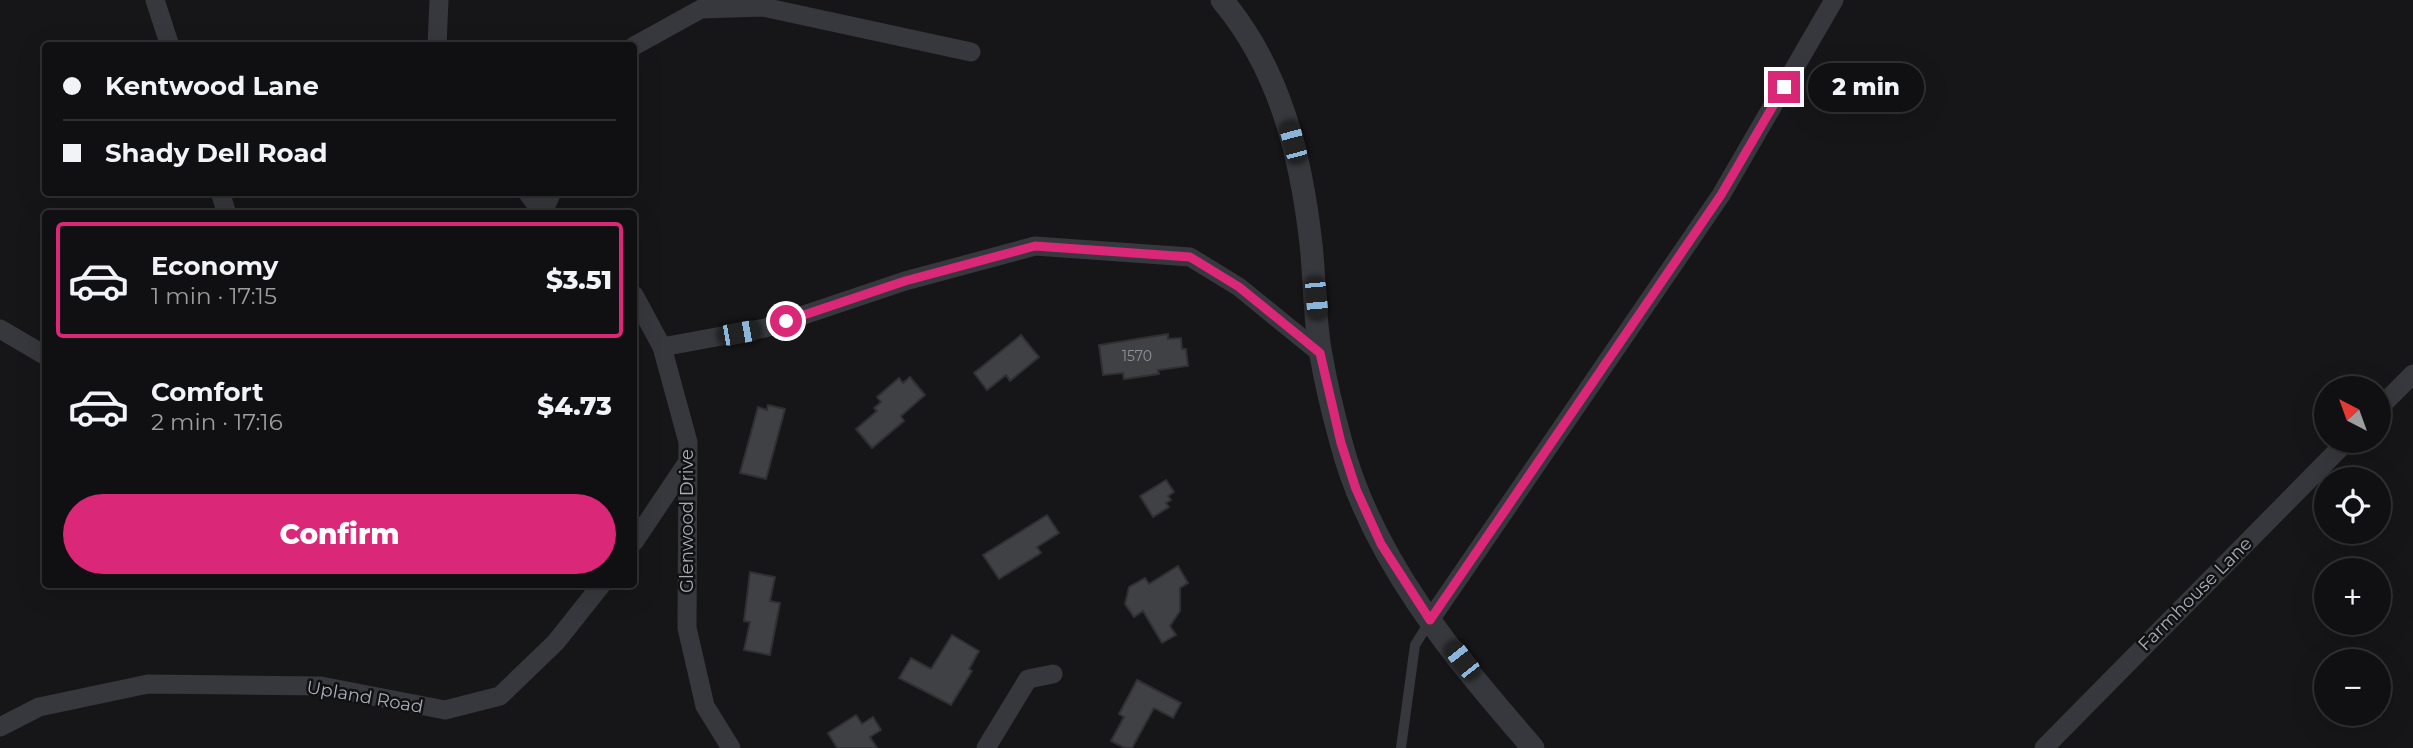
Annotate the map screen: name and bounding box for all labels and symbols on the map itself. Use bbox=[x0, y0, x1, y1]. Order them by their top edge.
callout: 2 min bbox=[1809, 62, 1924, 112]
route end bbox=[1768, 71, 1800, 103]
car bbox=[1278, 119, 1309, 165]
car bbox=[1304, 276, 1329, 320]
route start bbox=[770, 305, 802, 337]
car bbox=[717, 319, 762, 347]
house number: 1570 bbox=[1122, 347, 1152, 365]
north arrow bbox=[2314, 376, 2390, 453]
street label: Glenwood Drive bbox=[676, 449, 698, 593]
street label: Farmhouse Lane bbox=[2133, 532, 2257, 656]
car bbox=[1441, 637, 1484, 683]
street label: Upland Road bbox=[305, 676, 425, 718]

